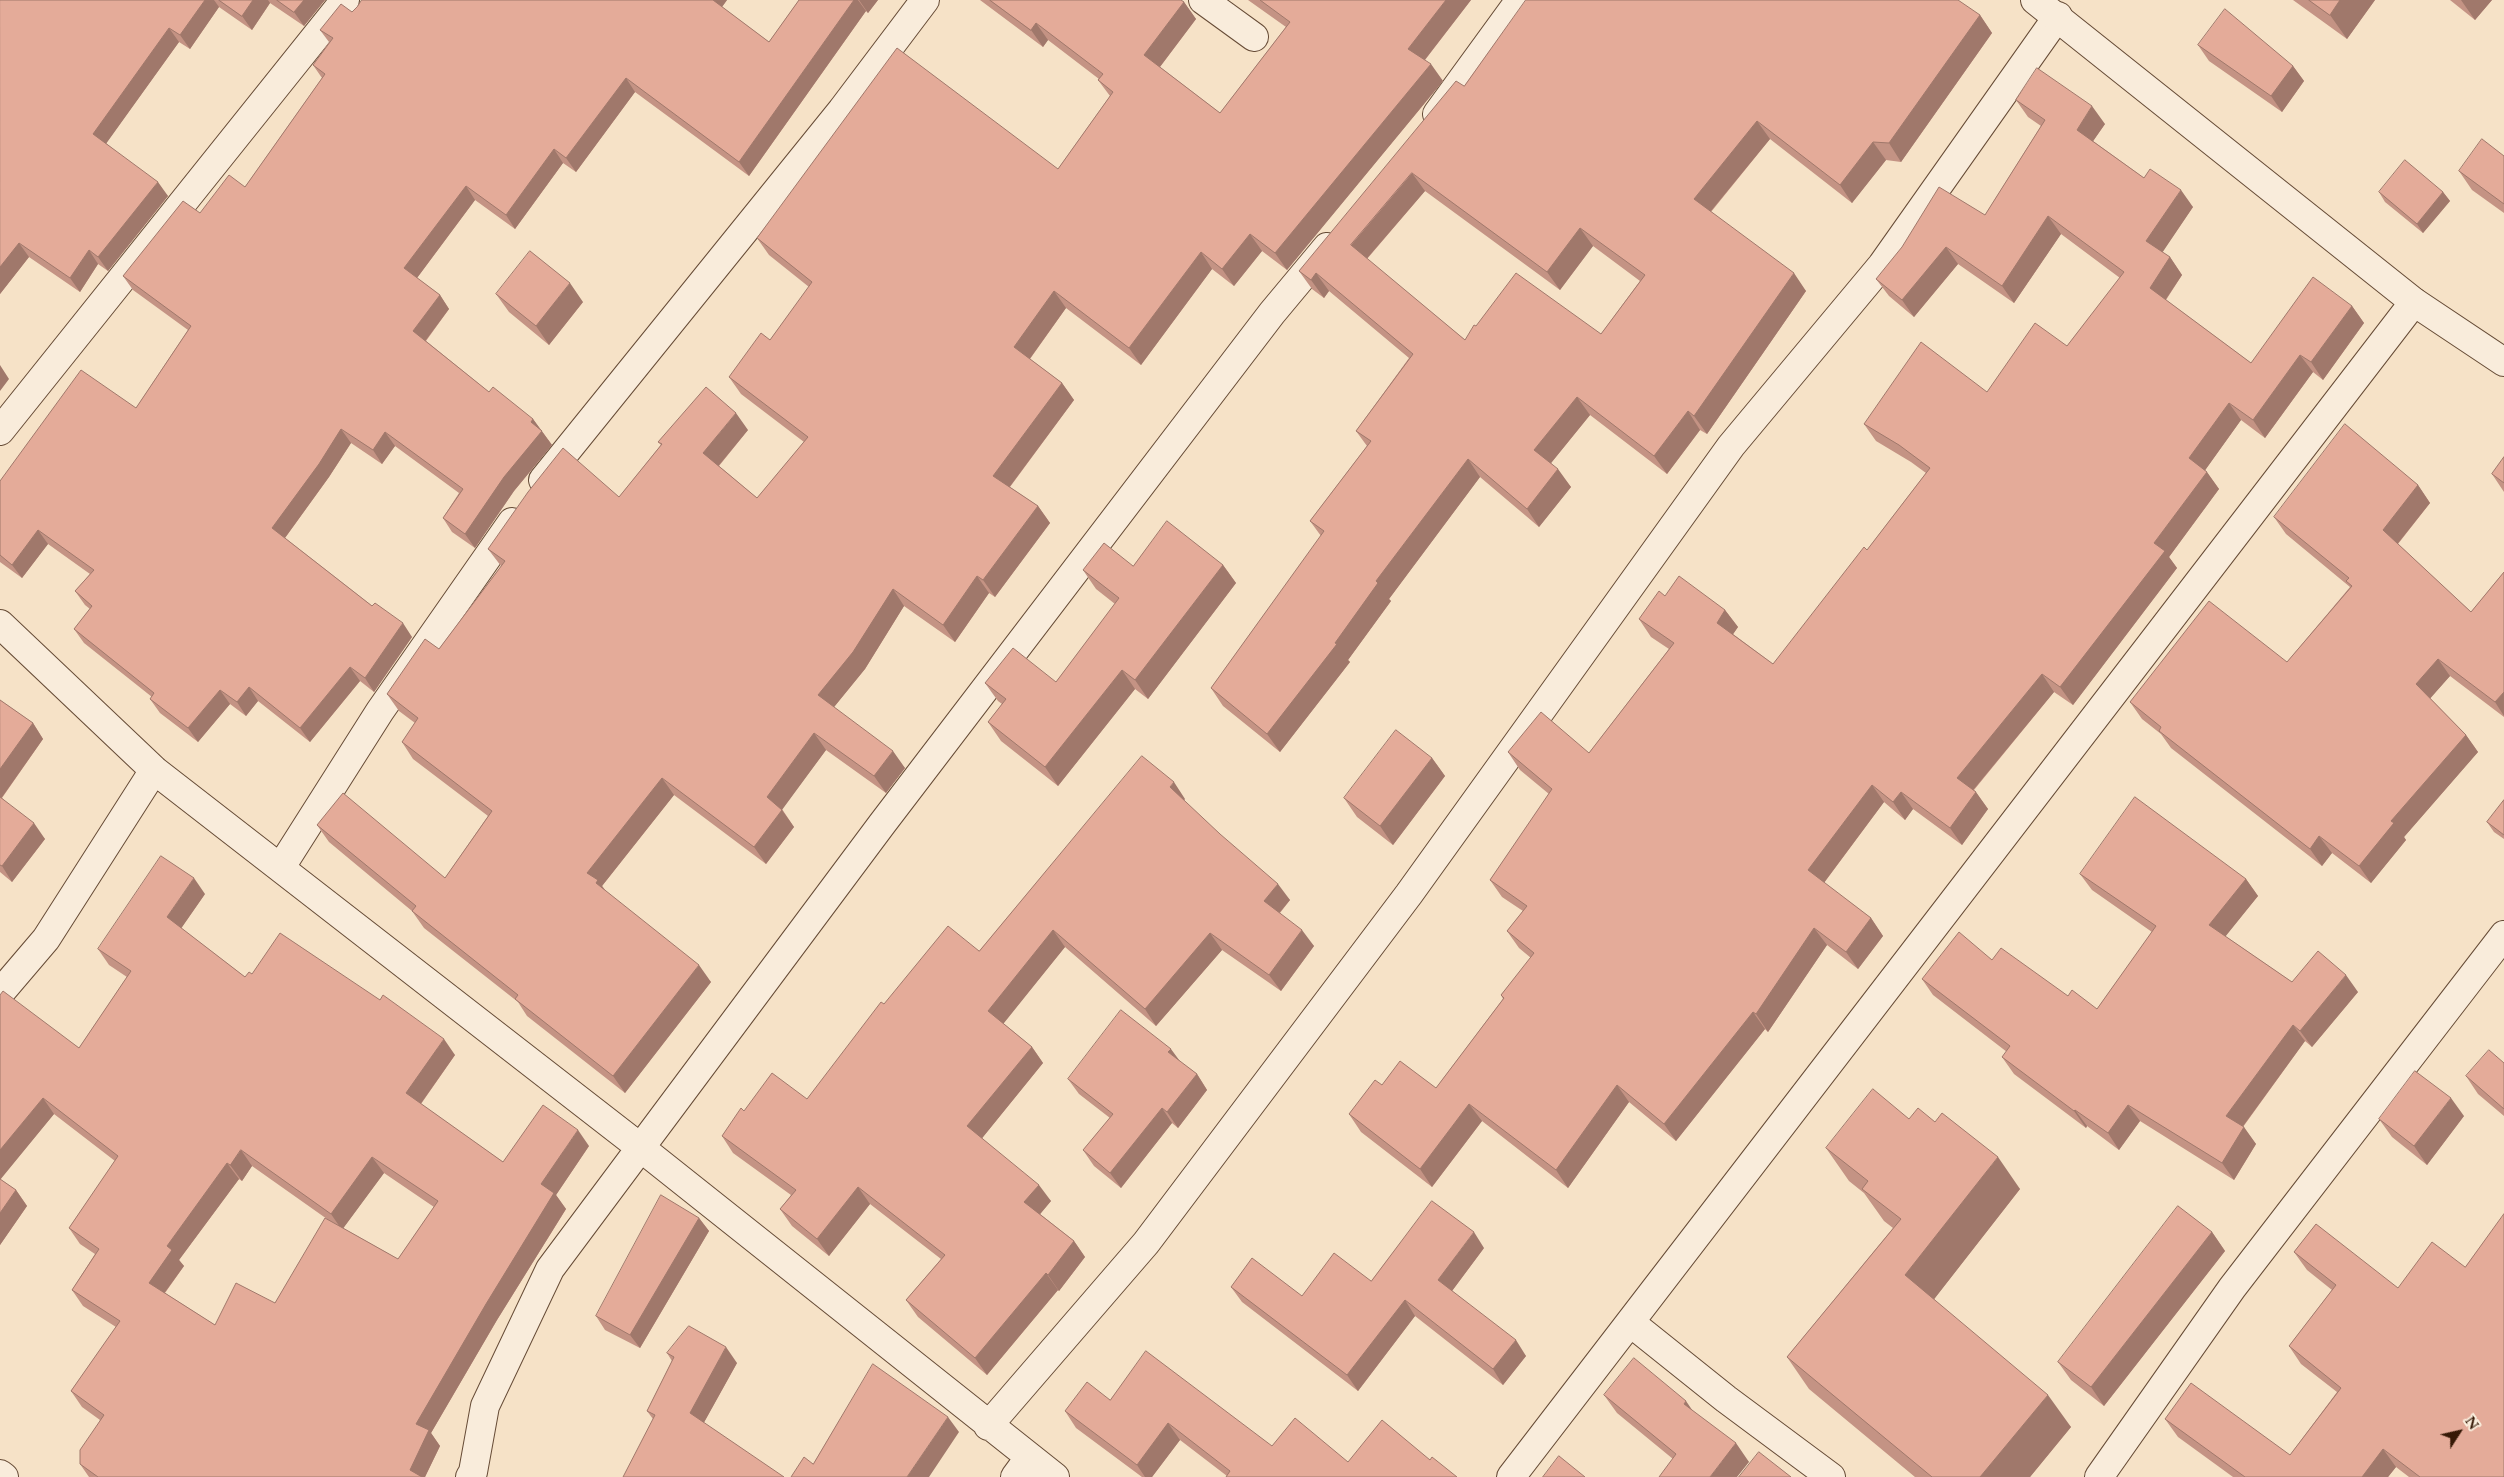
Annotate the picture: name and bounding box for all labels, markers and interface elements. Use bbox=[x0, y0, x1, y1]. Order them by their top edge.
north arrow bbox=[2434, 1407, 2484, 1457]
text: N bbox=[2460, 1413, 2483, 1434]

